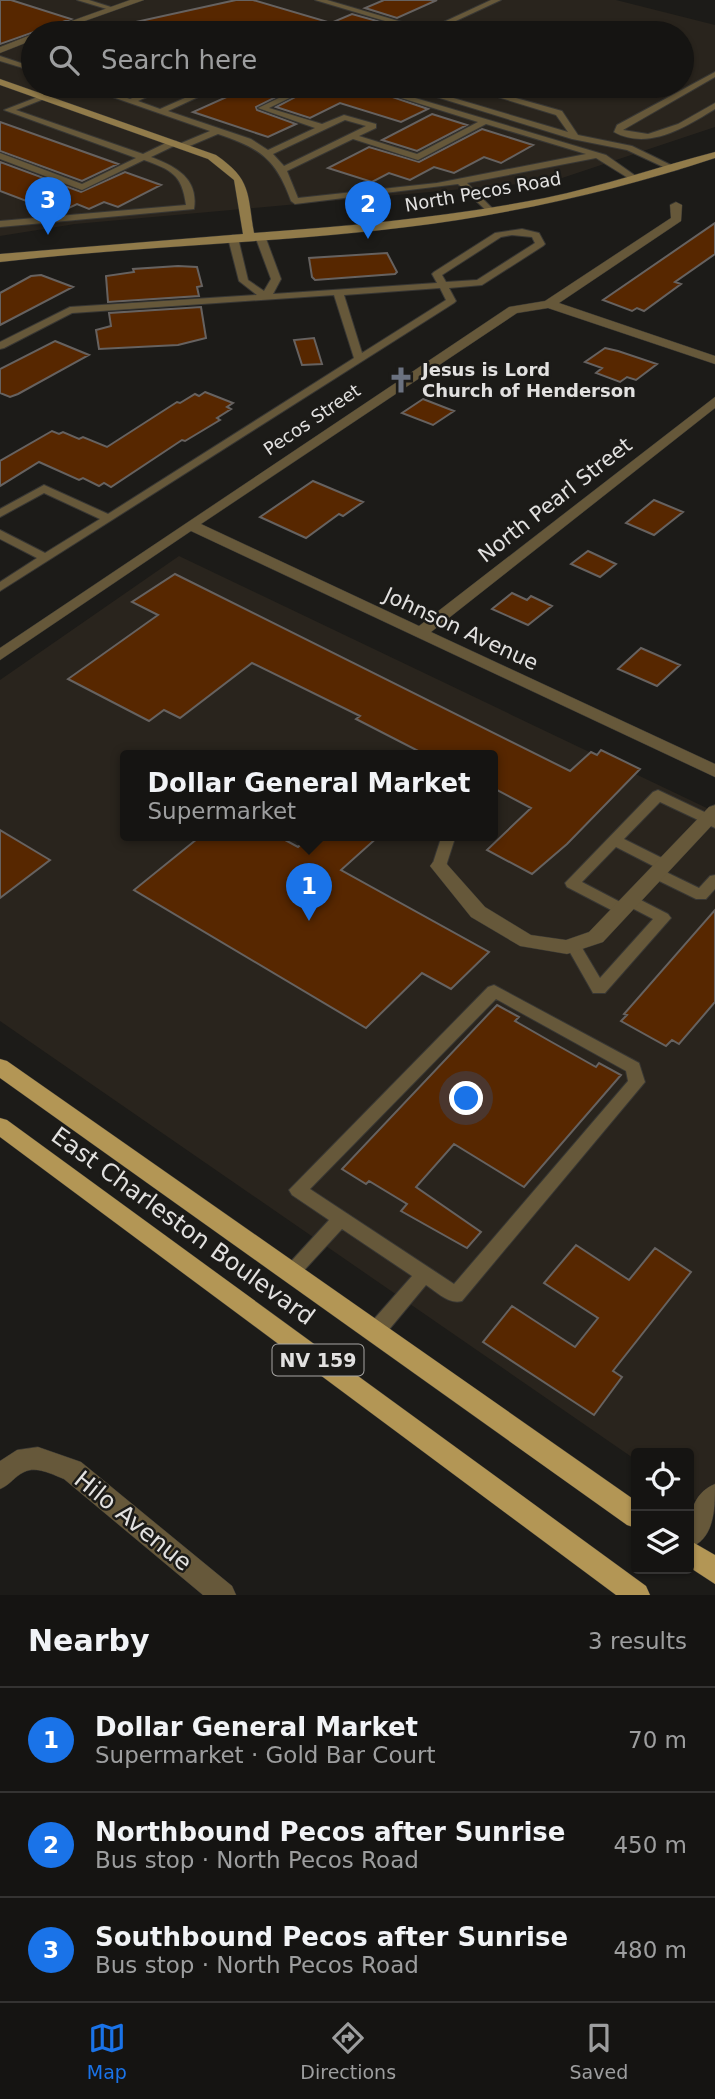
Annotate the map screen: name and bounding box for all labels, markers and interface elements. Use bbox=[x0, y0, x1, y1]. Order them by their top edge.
search box bbox=[21, 21, 694, 98]
icon: search bbox=[45, 41, 83, 79]
text: Search here bbox=[101, 45, 257, 75]
street label: North Pecos Road bbox=[403, 167, 563, 216]
pin: 3 bbox=[25, 177, 71, 235]
pin: 2 bbox=[345, 181, 391, 239]
place label: Jesus is Lord Church of Henderson bbox=[420, 359, 636, 401]
church icon: Jesus is Lord Church of Henderson bbox=[386, 365, 416, 395]
street label: Pecos Street bbox=[259, 380, 364, 460]
street label: North Pearl Street bbox=[474, 433, 636, 567]
street label: Johnson Avenue bbox=[378, 582, 542, 675]
popup bbox=[120, 750, 498, 841]
text: Dollar General Market bbox=[147, 768, 471, 798]
text: Supermarket bbox=[147, 798, 296, 824]
pin: 1 bbox=[286, 863, 332, 921]
your location bbox=[449, 1081, 483, 1115]
street label: East Charleston Boulevard bbox=[46, 1121, 320, 1331]
road number: NV 159 bbox=[272, 1344, 364, 1376]
map controls bbox=[631, 1448, 694, 1574]
button: locate bbox=[631, 1448, 694, 1511]
street label: Hilo Avenue bbox=[69, 1465, 197, 1577]
button: layers bbox=[631, 1511, 694, 1574]
text: Nearby bbox=[28, 1623, 150, 1658]
text: 3 results bbox=[588, 1628, 687, 1654]
text: Dollar General Market bbox=[95, 1712, 418, 1742]
text: 1 bbox=[43, 1727, 59, 1753]
text: 70 m bbox=[628, 1727, 687, 1753]
text: Supermarket · Gold Bar Court bbox=[95, 1742, 436, 1768]
text: Northbound Pecos after Sunrise bbox=[95, 1817, 565, 1847]
text: 2 bbox=[43, 1832, 59, 1858]
text: 450 m bbox=[613, 1832, 687, 1858]
text: Bus stop · North Pecos Road bbox=[95, 1847, 419, 1873]
text: Southbound Pecos after Sunrise bbox=[95, 1922, 568, 1952]
text: 3 bbox=[43, 1937, 59, 1963]
text: 480 m bbox=[613, 1937, 687, 1963]
text: Bus stop · North Pecos Road bbox=[95, 1952, 419, 1978]
tab: Map bbox=[87, 2019, 127, 2083]
tab: Directions bbox=[300, 2019, 396, 2083]
tab: Saved bbox=[570, 2019, 628, 2083]

